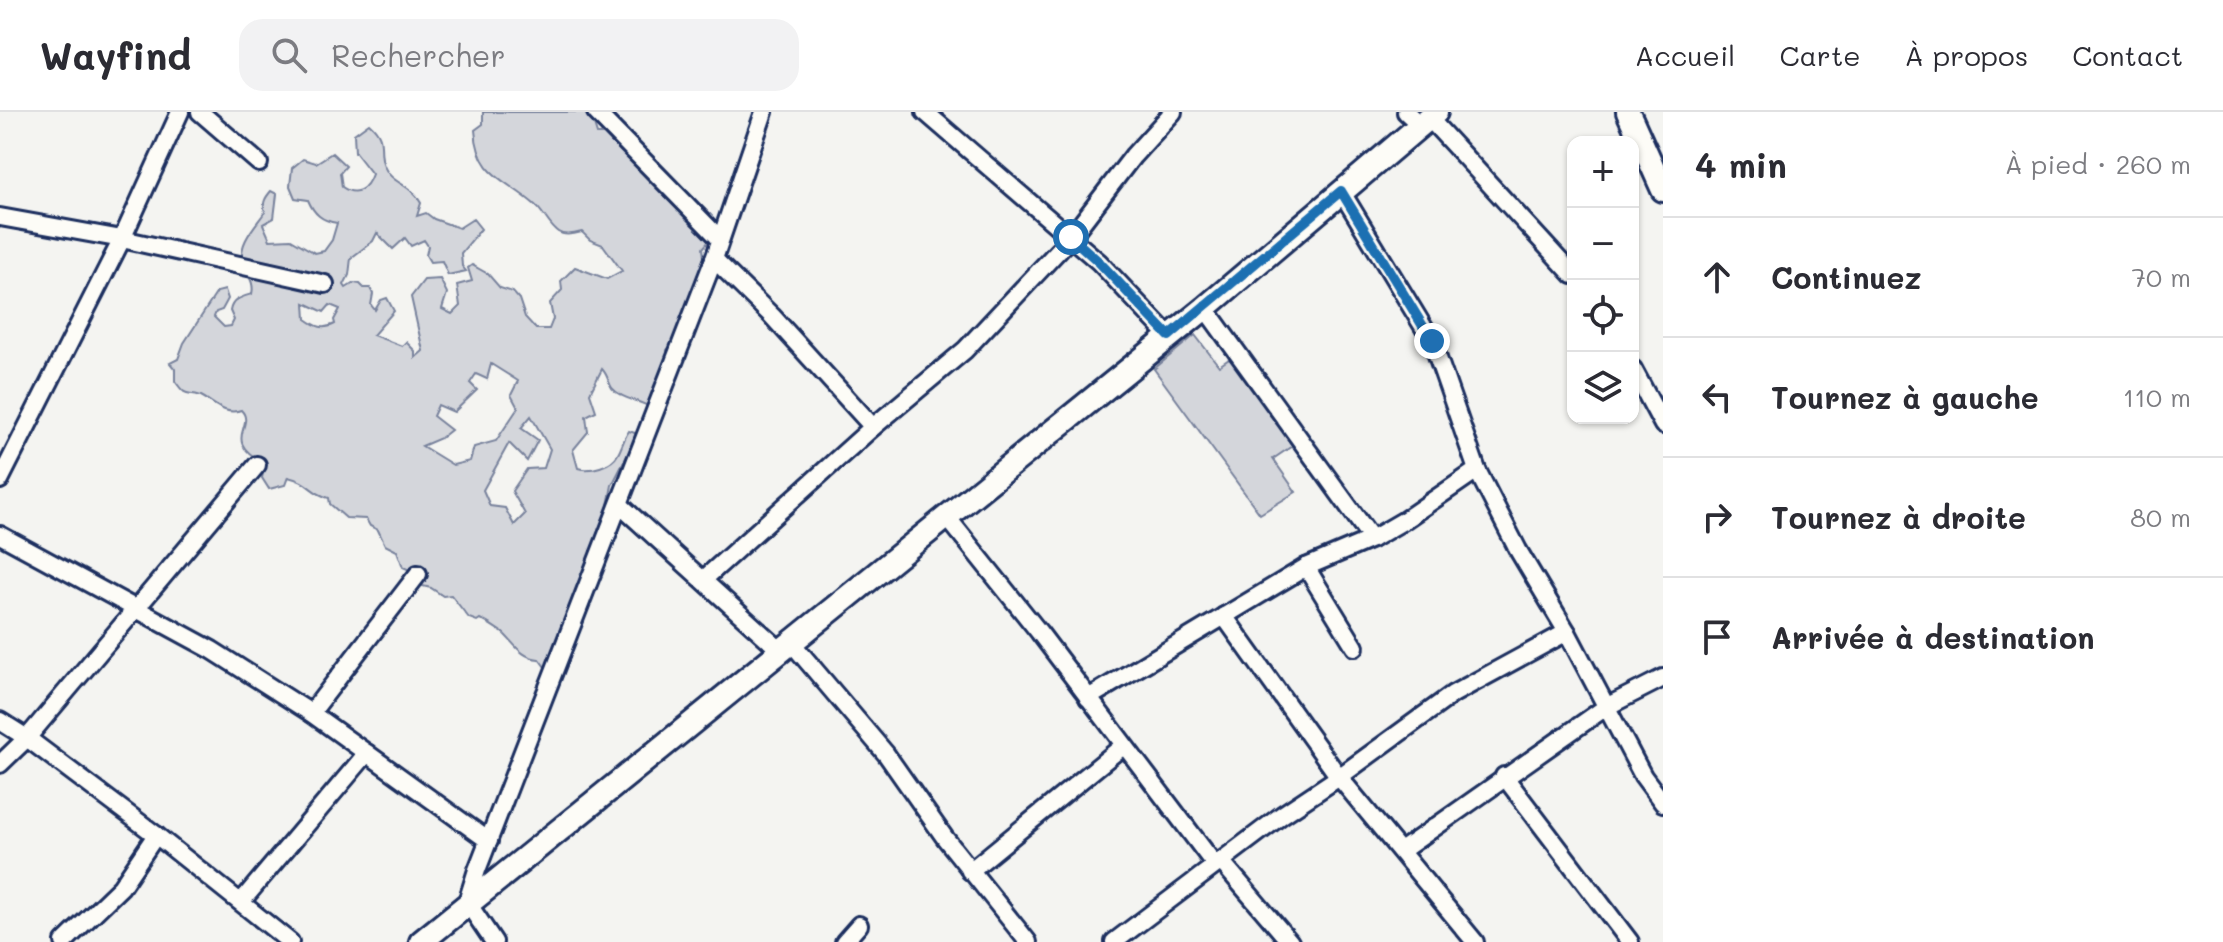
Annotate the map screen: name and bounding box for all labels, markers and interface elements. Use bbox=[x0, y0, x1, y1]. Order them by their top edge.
search box bbox=[239, 19, 799, 91]
text: Wayfind bbox=[40, 30, 191, 80]
icon: search bbox=[267, 33, 311, 77]
text: Rechercher bbox=[331, 35, 505, 75]
text: Accueil bbox=[1635, 37, 1735, 73]
text: Carte bbox=[1779, 37, 1861, 73]
text: À propos bbox=[1905, 37, 2028, 73]
text: Contact bbox=[2072, 37, 2183, 73]
map controls bbox=[1567, 136, 1639, 424]
button: + bbox=[1567, 136, 1639, 208]
text: 4 min bbox=[1695, 142, 1787, 187]
text: À pied · 260 m bbox=[2005, 147, 2191, 181]
button: − bbox=[1567, 208, 1639, 280]
route start bbox=[1053, 219, 1089, 255]
icon: ahead bbox=[1695, 255, 1739, 299]
text: Continuez bbox=[1771, 257, 1921, 297]
text: 70 m bbox=[2131, 260, 2191, 294]
button: locate bbox=[1567, 280, 1639, 352]
route end bbox=[1414, 323, 1450, 359]
button: layers bbox=[1567, 352, 1639, 424]
icon: left bbox=[1695, 375, 1739, 419]
text: Tournez à gauche bbox=[1771, 377, 2039, 417]
text: 110 m bbox=[2123, 380, 2191, 414]
icon: right bbox=[1695, 495, 1739, 539]
text: Tournez à droite bbox=[1771, 497, 2026, 537]
text: 80 m bbox=[2130, 500, 2191, 534]
icon: arrive bbox=[1695, 615, 1739, 659]
text: Arrivée à destination bbox=[1771, 617, 2094, 657]

